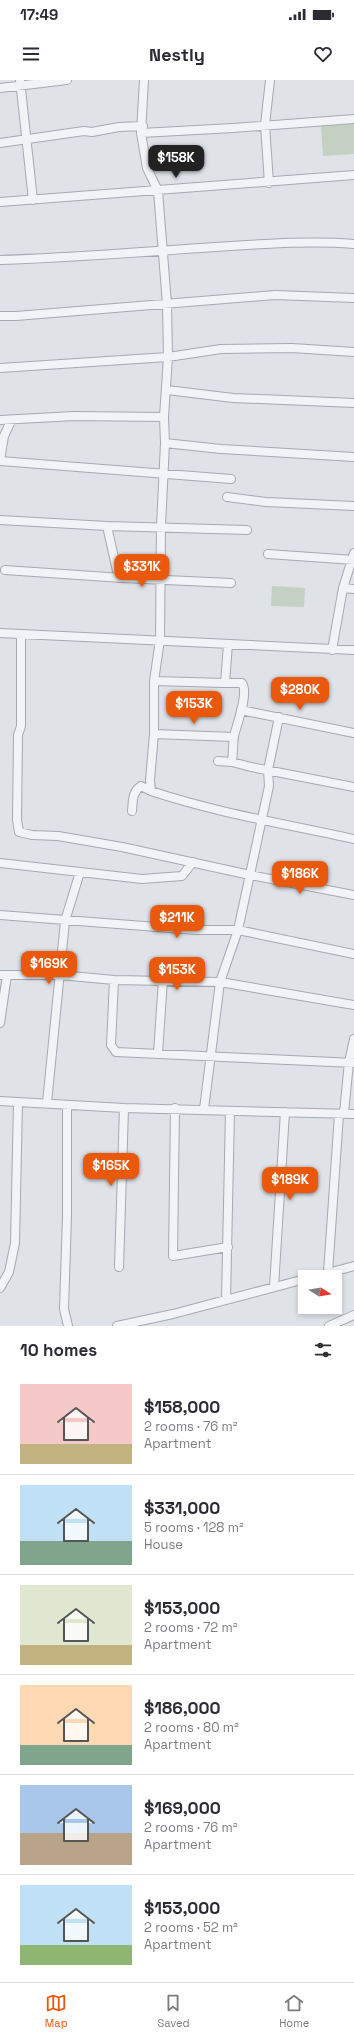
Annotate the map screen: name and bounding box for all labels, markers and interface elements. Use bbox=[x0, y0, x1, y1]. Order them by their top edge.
text: 17:49 bbox=[20, 5, 58, 24]
icon: menu bbox=[20, 43, 42, 65]
text: Nestly bbox=[149, 43, 205, 66]
icon: heart bbox=[312, 43, 334, 65]
pin: $158K bbox=[148, 145, 204, 179]
text: $158K bbox=[157, 149, 195, 166]
pin: $331K bbox=[114, 554, 170, 588]
text: $331K bbox=[123, 558, 161, 575]
pin: $280K bbox=[272, 677, 328, 711]
text: $280K bbox=[280, 681, 320, 698]
pin: $153K bbox=[166, 691, 222, 725]
text: $153K bbox=[175, 695, 213, 712]
pin: $186K bbox=[272, 861, 328, 895]
text: $186K bbox=[281, 865, 319, 882]
pin: $211K bbox=[149, 905, 205, 939]
text: $211K bbox=[159, 909, 195, 926]
pin: $169K bbox=[21, 951, 77, 985]
text: $169K bbox=[30, 955, 68, 972]
pin: $153K bbox=[149, 957, 205, 991]
text: $153K bbox=[158, 961, 196, 978]
pin: $165K bbox=[83, 1153, 139, 1187]
text: $165K bbox=[92, 1157, 130, 1174]
pin: $189K bbox=[262, 1167, 318, 1201]
text: $189K bbox=[271, 1171, 309, 1188]
north arrow bbox=[298, 1270, 342, 1314]
map controls bbox=[298, 1270, 342, 1314]
text: 10 homes bbox=[20, 1339, 97, 1361]
icon: filters bbox=[312, 1339, 334, 1361]
text: $158,000 bbox=[144, 1396, 220, 1418]
icon: home bbox=[52, 1400, 100, 1448]
text: 2 rooms · 76 m² bbox=[144, 1418, 238, 1435]
text: Apartment bbox=[144, 1435, 212, 1452]
text: $331,000 bbox=[144, 1497, 220, 1519]
icon: home bbox=[52, 1501, 100, 1549]
text: 5 rooms · 128 m² bbox=[144, 1519, 244, 1536]
text: House bbox=[144, 1536, 183, 1553]
text: $153,000 bbox=[144, 1597, 220, 1619]
icon: home bbox=[52, 1601, 100, 1649]
text: 2 rooms · 72 m² bbox=[144, 1619, 237, 1636]
text: Apartment bbox=[144, 1636, 212, 1653]
text: $186,000 bbox=[144, 1697, 221, 1719]
icon: home bbox=[52, 1701, 100, 1749]
text: 2 rooms · 80 m² bbox=[144, 1719, 239, 1736]
text: Apartment bbox=[144, 1736, 212, 1753]
text: $169,000 bbox=[144, 1797, 221, 1819]
icon: home bbox=[52, 1801, 100, 1849]
text: 2 rooms · 76 m² bbox=[144, 1819, 238, 1836]
text: Apartment bbox=[144, 1836, 212, 1853]
text: $153,000 bbox=[144, 1897, 220, 1919]
icon: home bbox=[52, 1901, 100, 1949]
text: 2 rooms · 52 m² bbox=[144, 1919, 238, 1936]
text: Apartment bbox=[144, 1936, 212, 1953]
tab: Map bbox=[45, 1992, 68, 2030]
tab: Saved bbox=[157, 1992, 190, 2030]
tab: Home bbox=[279, 1992, 309, 2030]

